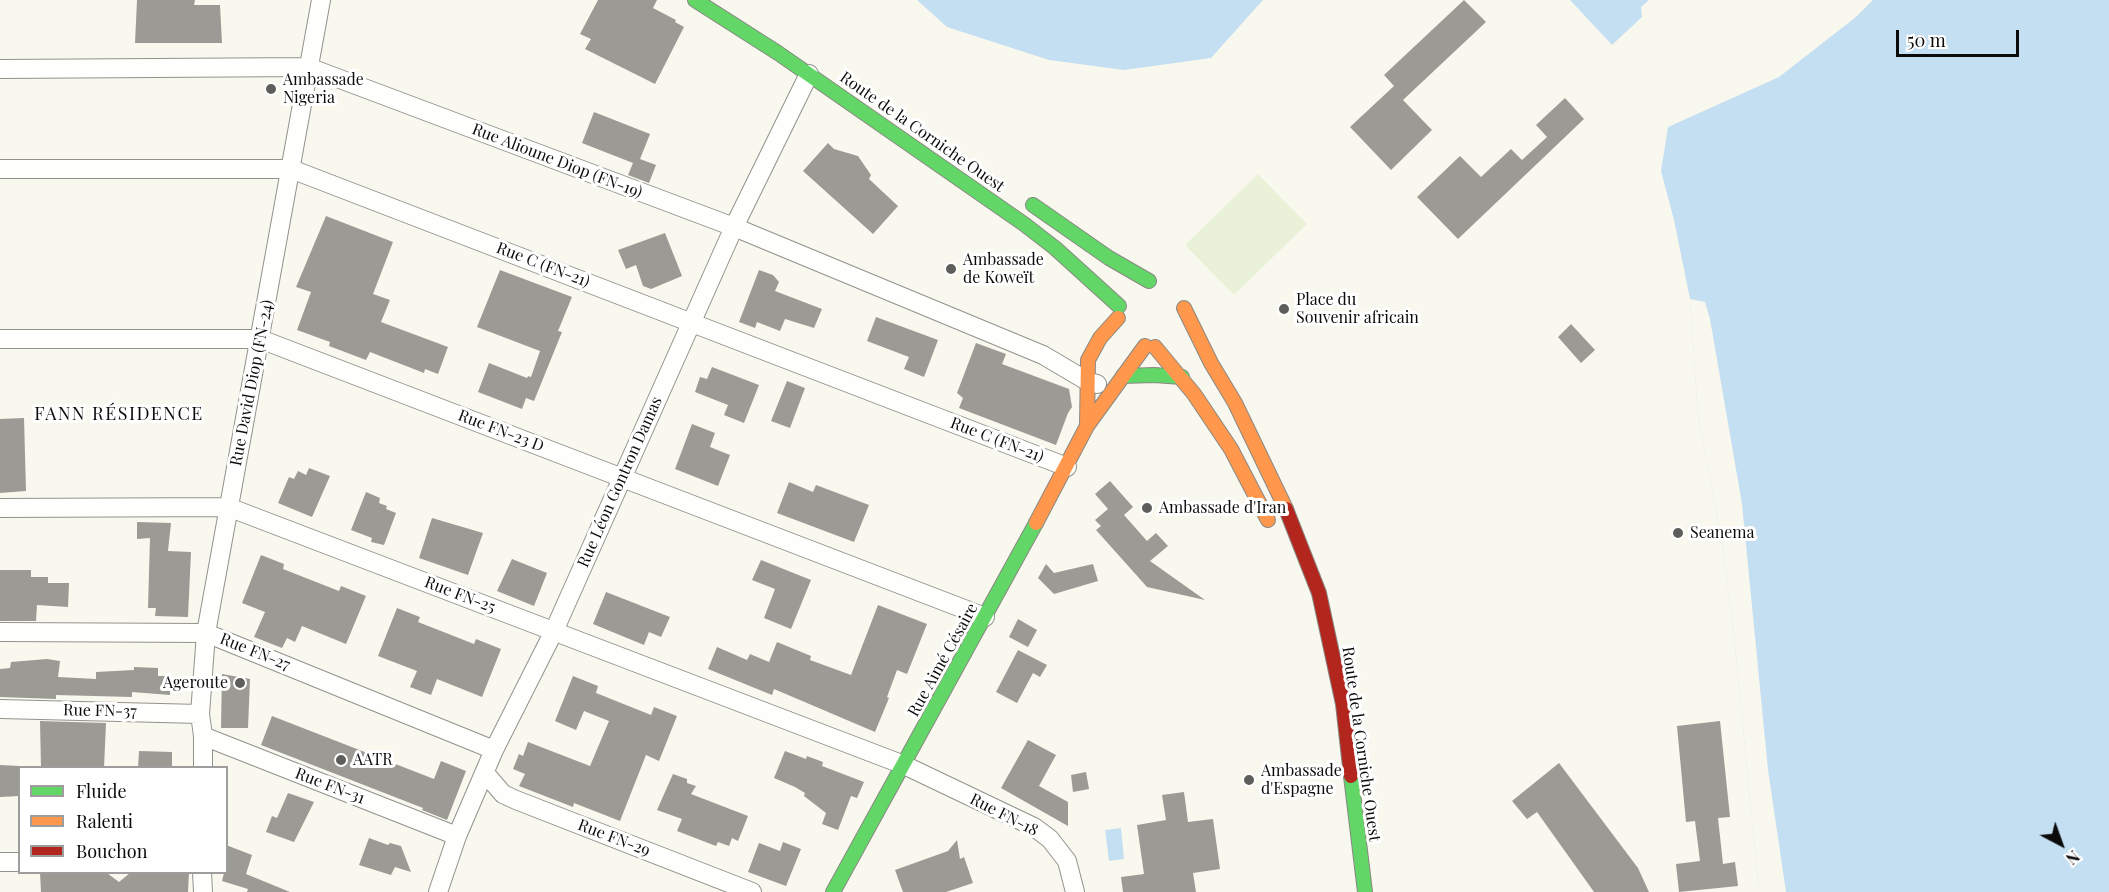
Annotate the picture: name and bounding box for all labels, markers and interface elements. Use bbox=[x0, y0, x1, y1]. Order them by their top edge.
scale bar bbox=[1899, 18, 2022, 56]
text: 50 m bbox=[1907, 28, 1946, 52]
street label: Route de la Corniche Ouest bbox=[836, 68, 1008, 196]
place label: Ambassade Nigeria bbox=[283, 70, 364, 108]
marker: Ambassade Nigeria bbox=[264, 82, 278, 96]
street label: Rue Alioune Diop (FN-19) bbox=[469, 120, 645, 202]
street label: Rue C (FN-21) bbox=[494, 238, 592, 292]
place label: Ambassade de Koweït bbox=[963, 250, 1044, 288]
marker: Ambassade de Koweït bbox=[944, 262, 958, 276]
place label: Place du Souvenir africain bbox=[1296, 290, 1419, 328]
street label: Rue David Diop (FN-24) bbox=[226, 298, 278, 468]
marker: Place du Souvenir africain bbox=[1277, 302, 1291, 316]
street label: Rue Léon Gontron Damas bbox=[574, 394, 666, 570]
district label: FANN RÉSIDENCE bbox=[34, 403, 204, 425]
street label: Rue FN-23 D bbox=[455, 406, 547, 456]
street label: Rue C (FN-21) bbox=[948, 413, 1046, 467]
place label: Ambassade d'Iran bbox=[1159, 498, 1286, 518]
marker: Ambassade d'Iran bbox=[1140, 501, 1154, 515]
place label: Seanema bbox=[1690, 523, 1755, 543]
marker: Seanema bbox=[1671, 526, 1685, 540]
street label: Rue FN-25 bbox=[422, 573, 498, 617]
street label: Rue Aimé Césaire bbox=[904, 600, 982, 720]
street label: Rue FN-27 bbox=[217, 629, 293, 675]
street label: Route de la Corniche Ouest bbox=[1338, 645, 1384, 843]
place label: Ageroute bbox=[163, 673, 228, 693]
marker: Ageroute bbox=[233, 676, 247, 690]
street label: Rue FN-37 bbox=[63, 701, 137, 721]
place label: AATR bbox=[353, 750, 393, 770]
marker: AATR bbox=[334, 753, 348, 767]
place label: Ambassade d'Espagne bbox=[1261, 761, 1342, 799]
street label: Rue FN-31 bbox=[292, 764, 368, 808]
legend bbox=[18, 766, 228, 874]
marker: Ambassade d'Espagne bbox=[1242, 773, 1256, 787]
text: Fluide bbox=[76, 779, 127, 803]
street label: Rue FN-18 bbox=[967, 790, 1041, 840]
text: Ralenti bbox=[76, 809, 133, 833]
north arrow bbox=[2031, 814, 2091, 874]
street label: Rue FN-29 bbox=[575, 815, 653, 861]
text: Bouchon bbox=[76, 839, 147, 863]
text: N bbox=[2062, 846, 2084, 870]

